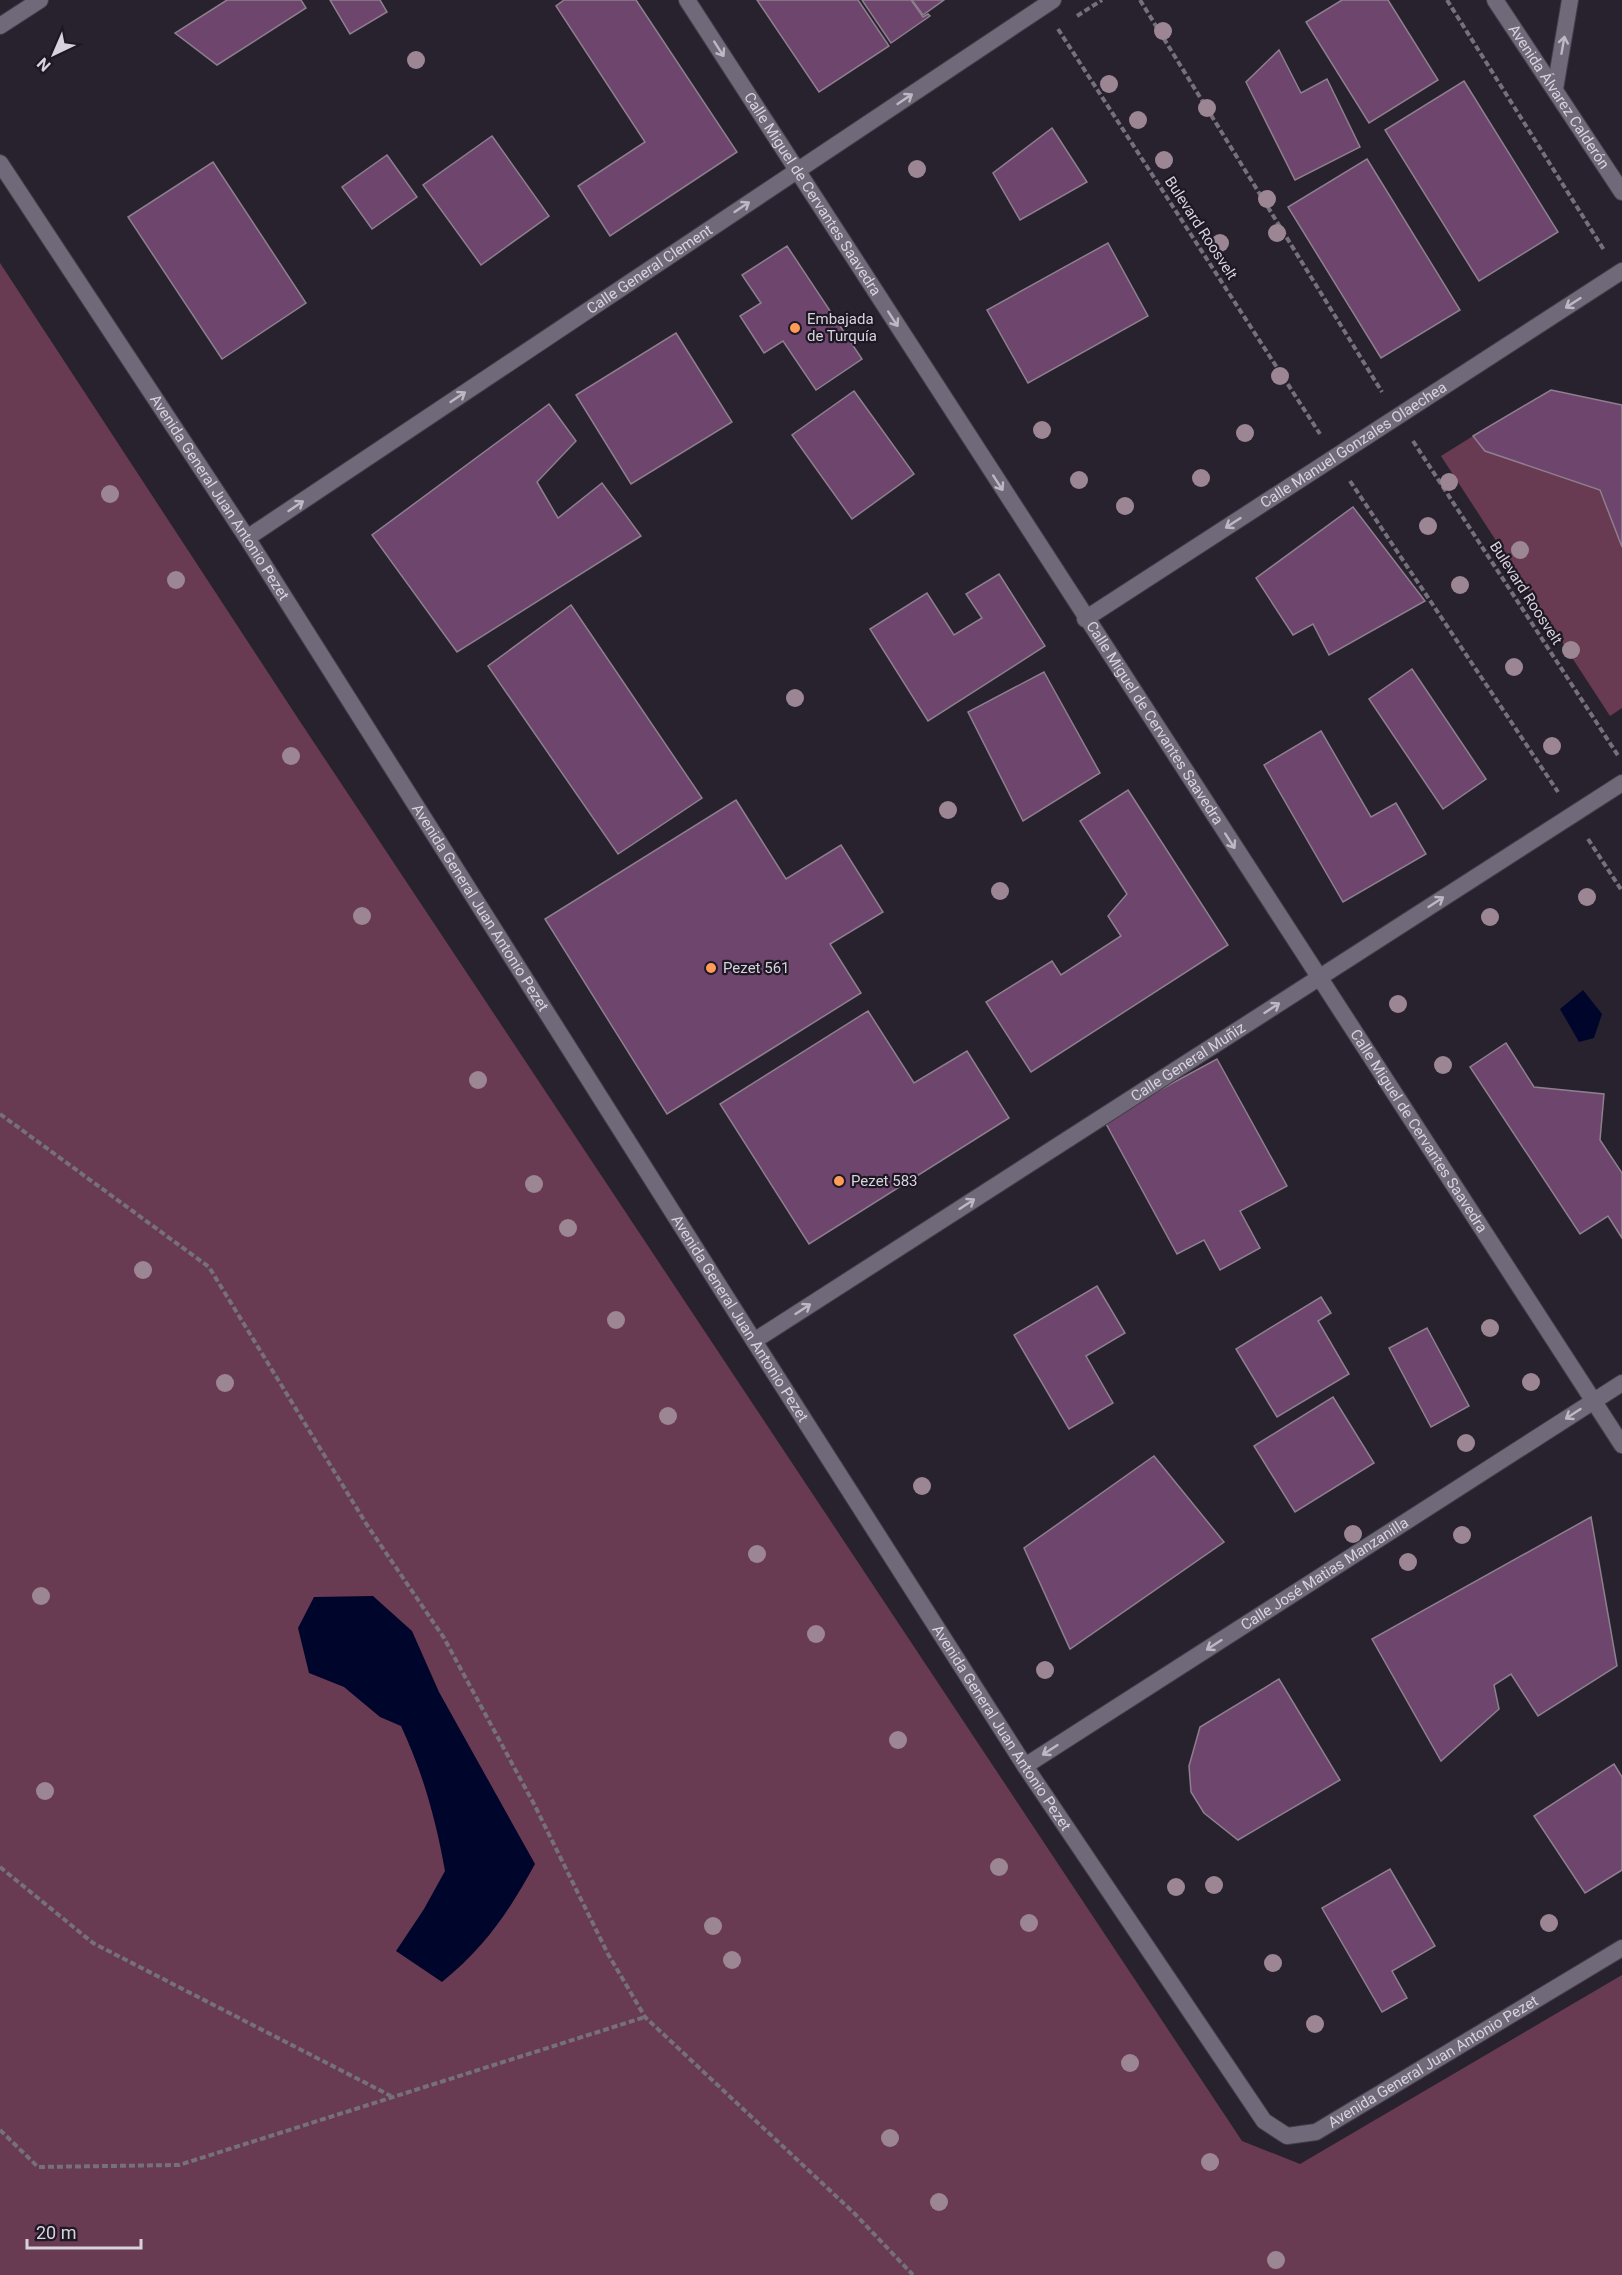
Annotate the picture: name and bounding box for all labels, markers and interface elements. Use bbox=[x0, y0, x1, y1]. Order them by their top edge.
street label: Avenida Álvarez Calderón bbox=[1505, 21, 1613, 172]
north arrow bbox=[24, 24, 84, 84]
one-way arrow bbox=[1557, 35, 1568, 55]
one-way arrow bbox=[713, 40, 725, 57]
text: N bbox=[33, 54, 55, 75]
street label: Calle Miguel de Cervantes Saavedra bbox=[740, 89, 885, 299]
one-way arrow bbox=[896, 93, 912, 105]
street label: Bulevard Roosvelt bbox=[1161, 173, 1241, 283]
one-way arrow bbox=[734, 201, 750, 213]
street label: Calle General Clement bbox=[583, 221, 716, 318]
one-way arrow bbox=[1565, 297, 1582, 309]
place label: Embajada de Turquía bbox=[807, 310, 877, 345]
one-way arrow bbox=[887, 310, 899, 327]
marker: Embajada de Turquía bbox=[788, 321, 802, 335]
street label: Calle Manuel Gonzales Olaechea bbox=[1257, 378, 1450, 512]
street label: Avenida General Juan Antonio Pezet bbox=[146, 391, 293, 604]
one-way arrow bbox=[449, 391, 466, 403]
one-way arrow bbox=[992, 474, 1004, 491]
one-way arrow bbox=[287, 500, 304, 512]
one-way arrow bbox=[1225, 517, 1242, 529]
street label: Bulevard Roosvelt bbox=[1486, 538, 1566, 648]
street label: Calle Miguel de Cervantes Saavedra bbox=[1082, 618, 1227, 828]
street label: Avenida General Juan Antonio Pezet bbox=[408, 800, 552, 1015]
one-way arrow bbox=[1224, 832, 1236, 848]
one-way arrow bbox=[1427, 896, 1444, 908]
place label: Pezet 561 bbox=[723, 959, 790, 977]
marker: Pezet 561 bbox=[704, 961, 718, 975]
one-way arrow bbox=[1263, 1001, 1280, 1013]
street label: Calle General Muñiz bbox=[1127, 1019, 1249, 1105]
street label: Calle Miguel de Cervantes Saavedra bbox=[1346, 1026, 1491, 1236]
place label: Pezet 583 bbox=[851, 1172, 918, 1190]
marker: Pezet 583 bbox=[832, 1174, 846, 1188]
one-way arrow bbox=[958, 1198, 975, 1210]
street label: Avenida General Juan Antonio Pezet bbox=[668, 1211, 812, 1425]
one-way arrow bbox=[794, 1303, 811, 1315]
one-way arrow bbox=[1564, 1408, 1581, 1421]
street label: Calle José Matias Manzanilla bbox=[1238, 1513, 1412, 1634]
street label: Avenida General Juan Antonio Pezet bbox=[928, 1622, 1075, 1834]
one-way arrow bbox=[1206, 1639, 1223, 1651]
one-way arrow bbox=[1042, 1744, 1059, 1756]
street label: Avenida General Juan Antonio Pezet bbox=[1325, 1992, 1541, 2132]
scale bar bbox=[27, 2212, 141, 2250]
text: 20 m bbox=[36, 2222, 76, 2243]

